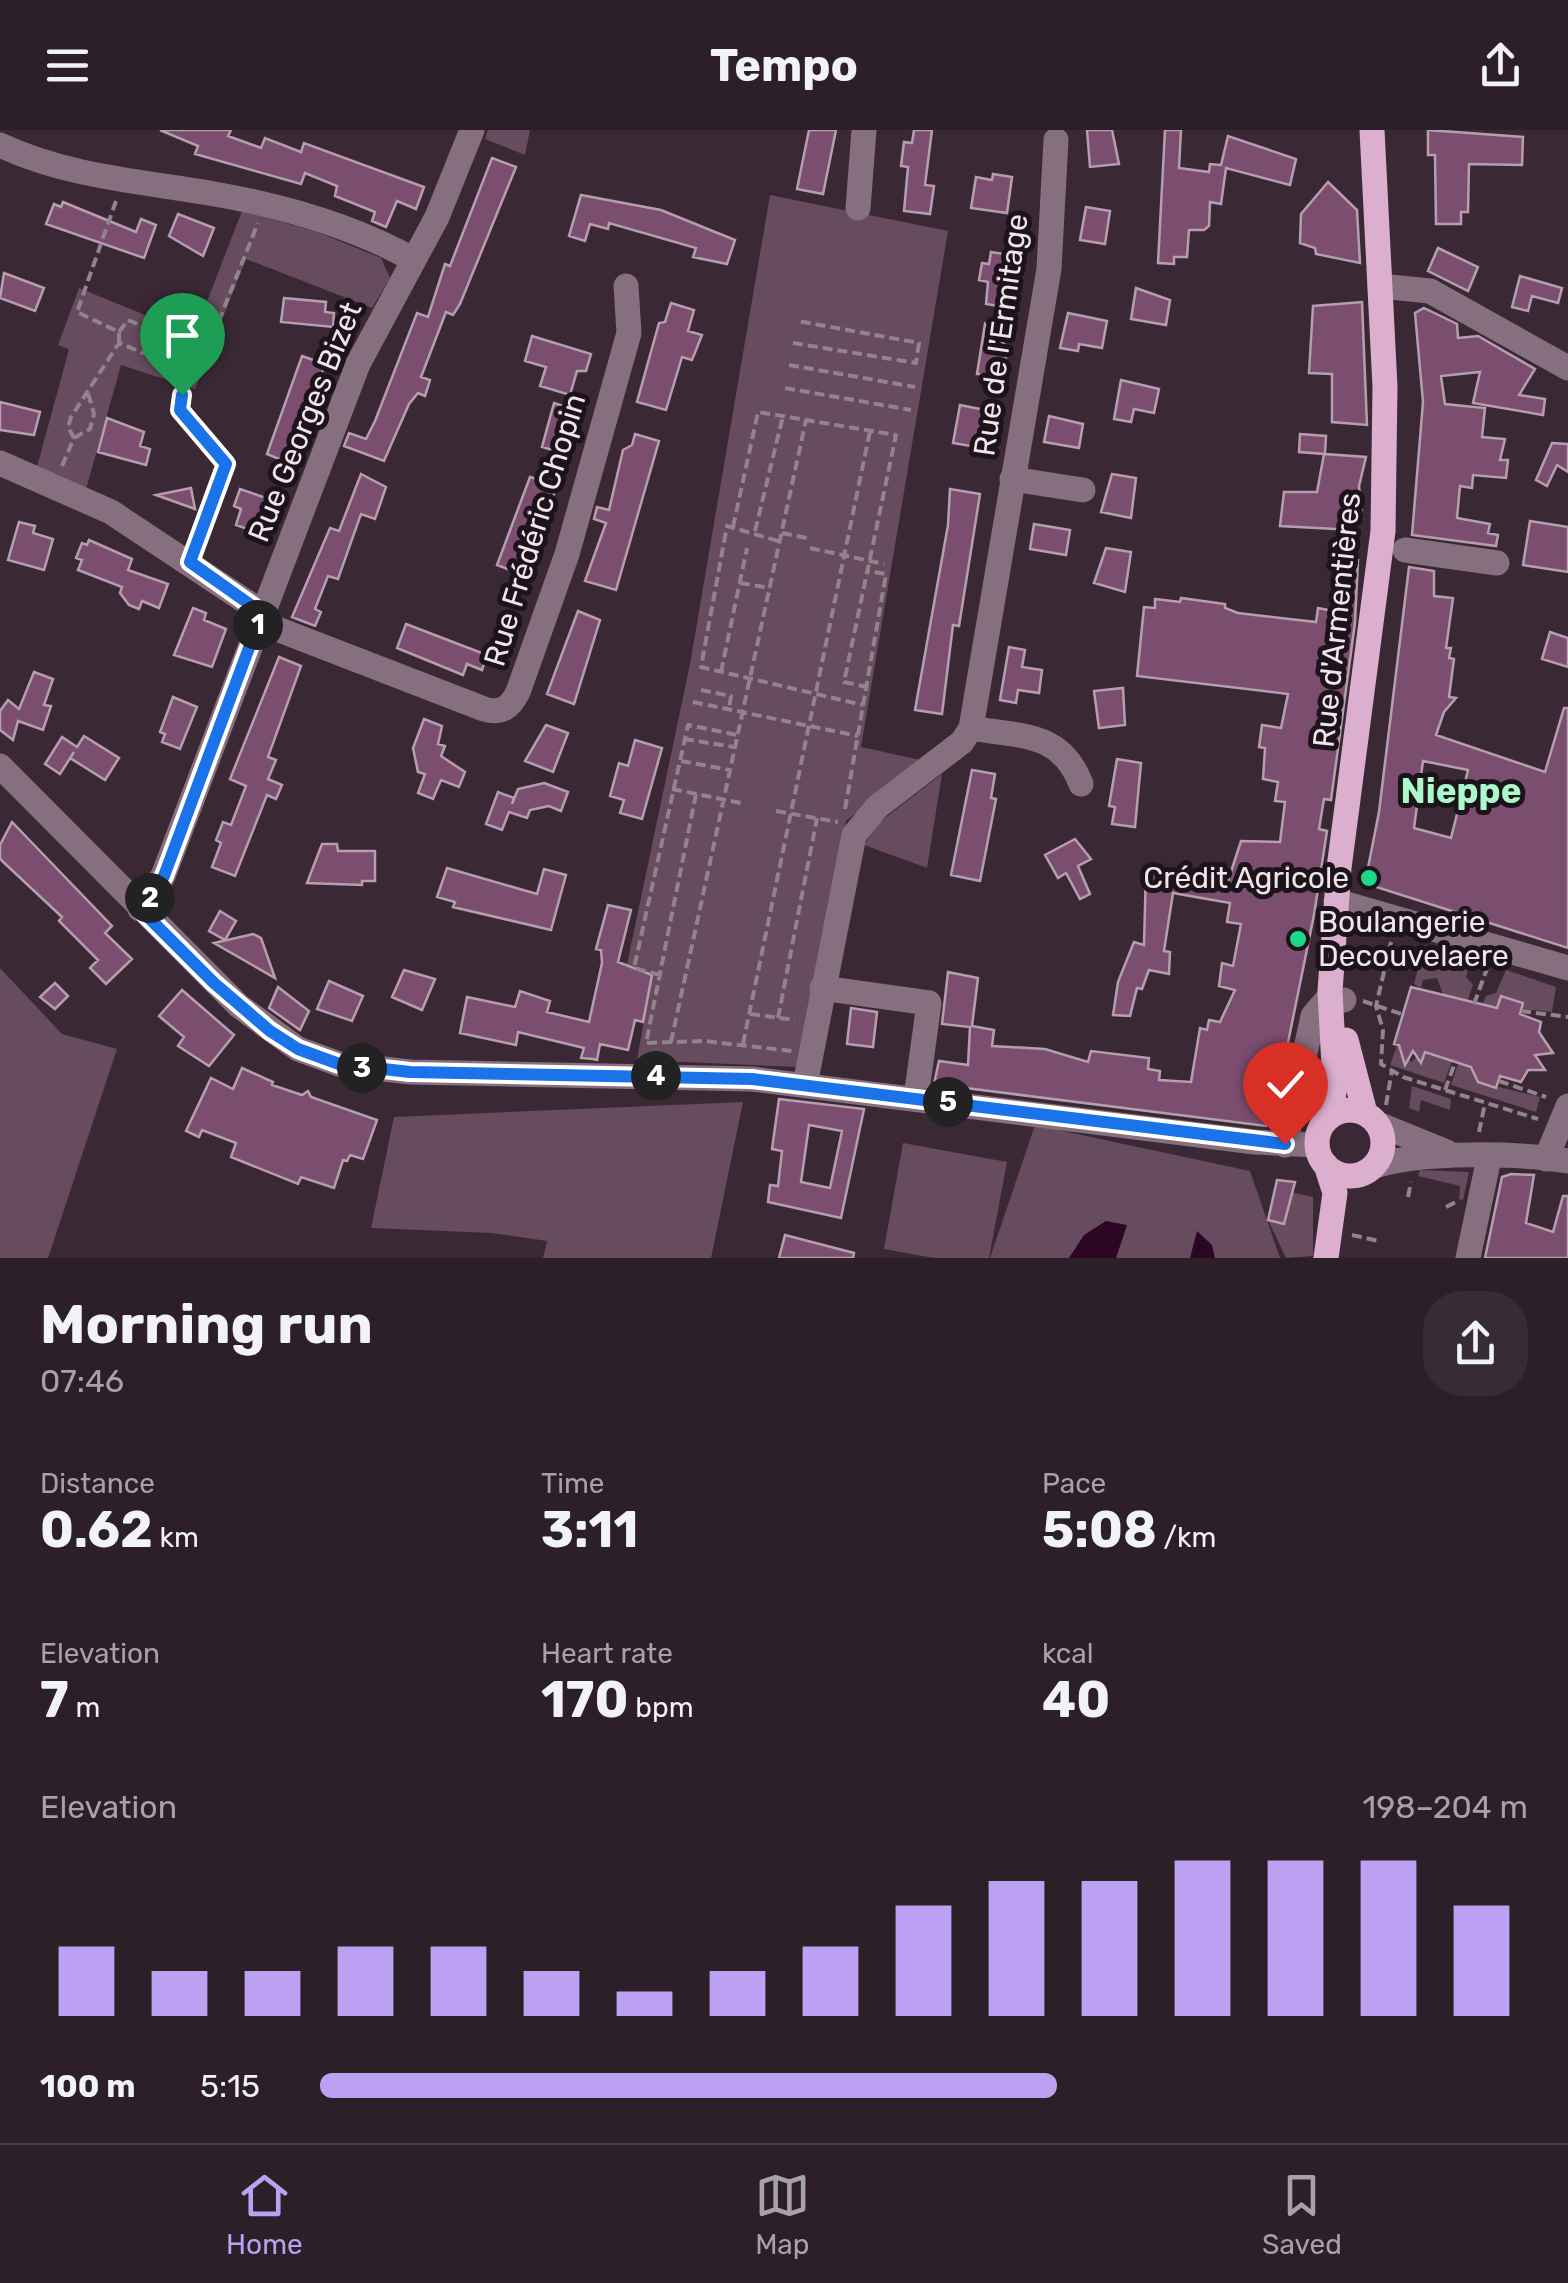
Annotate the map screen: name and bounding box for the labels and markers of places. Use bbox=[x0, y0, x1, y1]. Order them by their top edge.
pin bbox=[140, 293, 225, 396]
pin: 1 bbox=[233, 600, 283, 650]
place label: Crédit Agricole bbox=[1143, 860, 1349, 896]
marker: Crédit Agricole bbox=[1358, 867, 1380, 889]
pin: 2 bbox=[125, 873, 175, 923]
place label: Boulangerie Decouvelaere bbox=[1318, 904, 1509, 974]
marker: Boulangerie Decouvelaere bbox=[1287, 928, 1309, 950]
pin bbox=[1243, 1042, 1328, 1145]
pin: 3 bbox=[337, 1043, 387, 1093]
pin: 4 bbox=[631, 1051, 681, 1101]
pin: 5 bbox=[923, 1077, 973, 1127]

